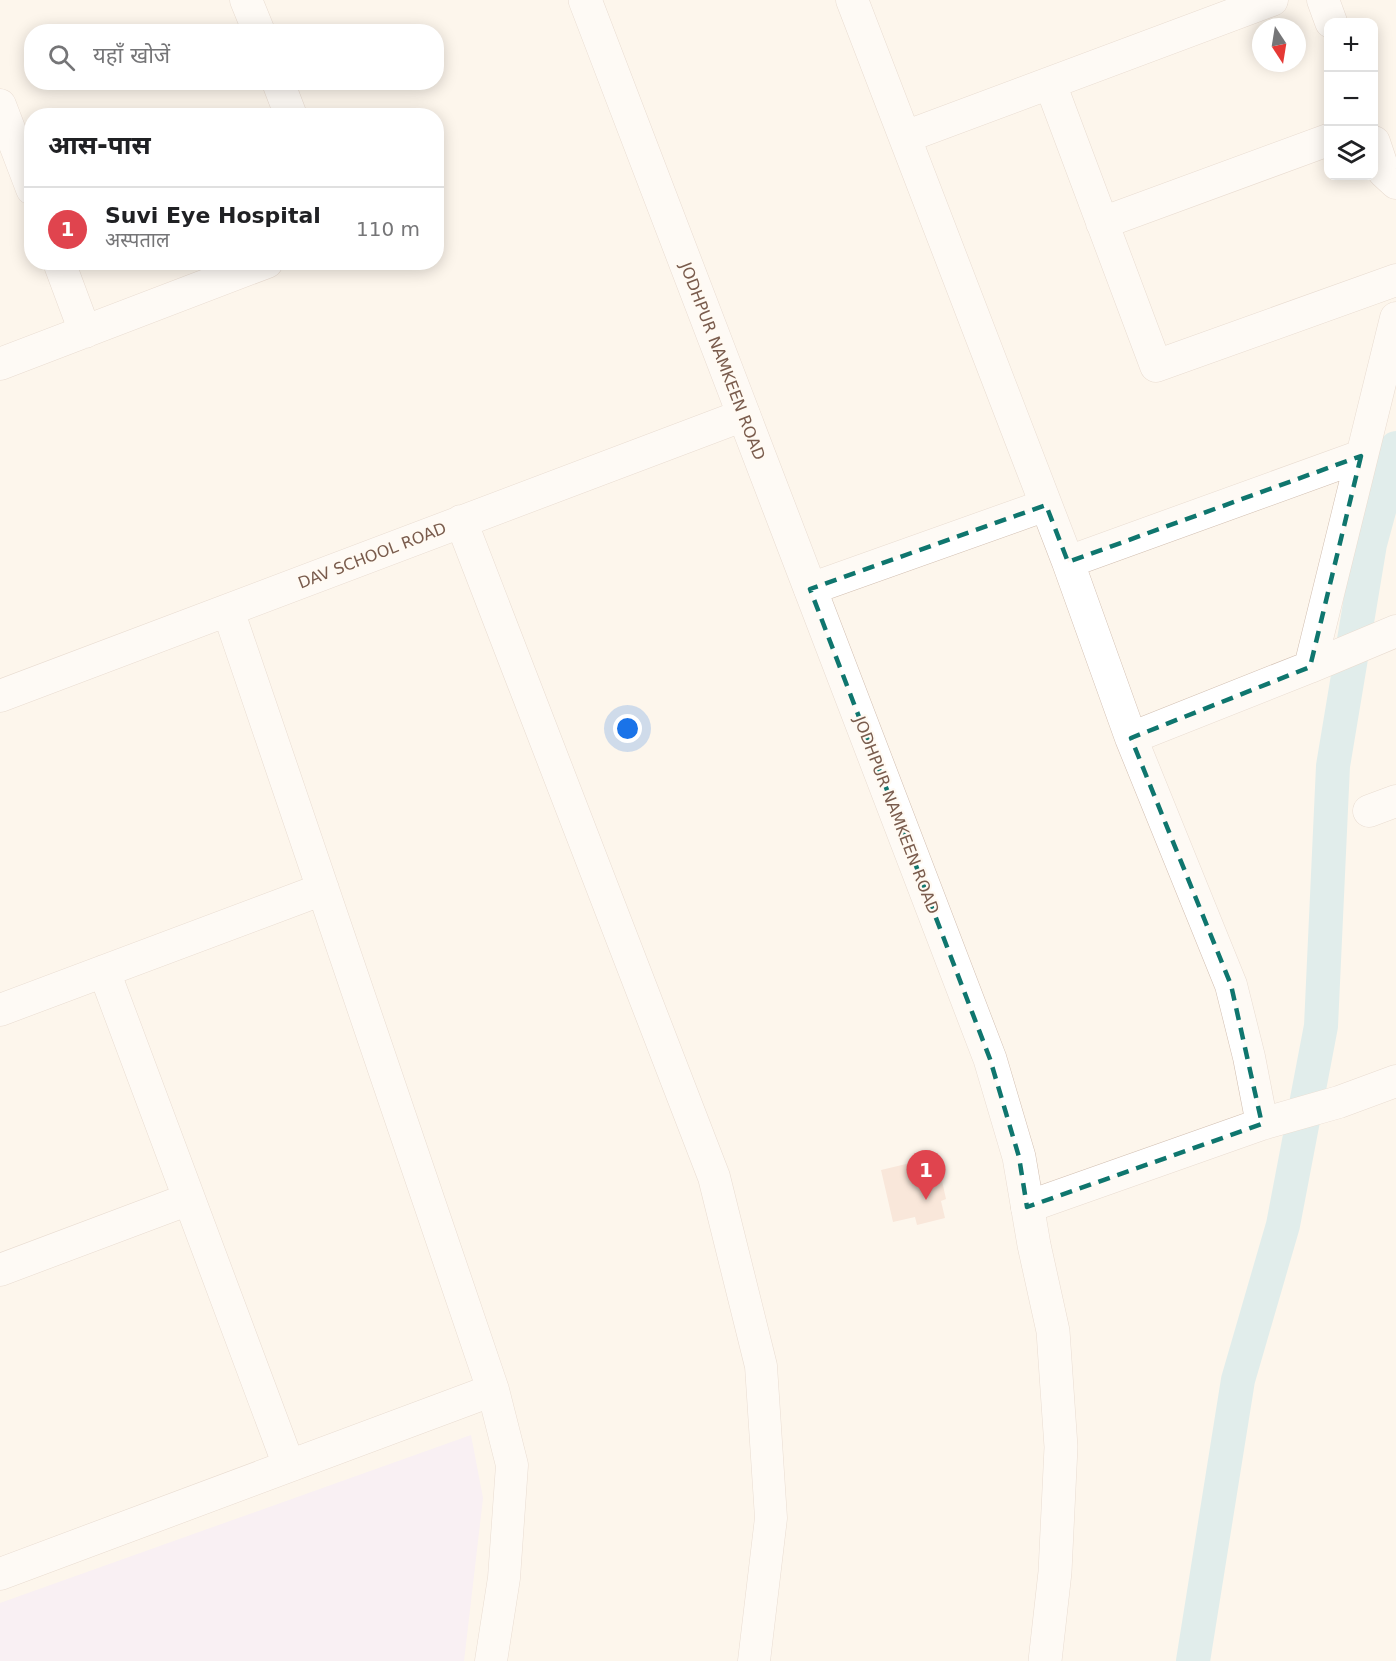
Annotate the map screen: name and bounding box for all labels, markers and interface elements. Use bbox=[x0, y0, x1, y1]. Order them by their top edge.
north arrow bbox=[1252, 18, 1306, 72]
map controls bbox=[1324, 18, 1378, 180]
button: + bbox=[1324, 18, 1378, 72]
search box bbox=[24, 24, 444, 90]
icon: search bbox=[45, 41, 78, 74]
text: यहाँ खोजें bbox=[93, 43, 170, 68]
button: − bbox=[1324, 72, 1378, 126]
button: layers bbox=[1324, 126, 1378, 180]
text: आस-पास bbox=[48, 130, 151, 160]
text: Suvi Eye Hospital bbox=[105, 203, 321, 228]
text: 1 bbox=[61, 217, 74, 241]
text: 110 m bbox=[356, 217, 420, 241]
text: अस्पताल bbox=[105, 228, 170, 252]
street label: JODHPUR NAMKEEN ROAD bbox=[676, 259, 769, 463]
street label: DAV SCHOOL ROAD bbox=[295, 518, 449, 593]
street label: JODHPUR NAMKEEN ROAD bbox=[850, 713, 943, 917]
your location bbox=[613, 714, 642, 743]
pin: 1 bbox=[906, 1150, 946, 1200]

